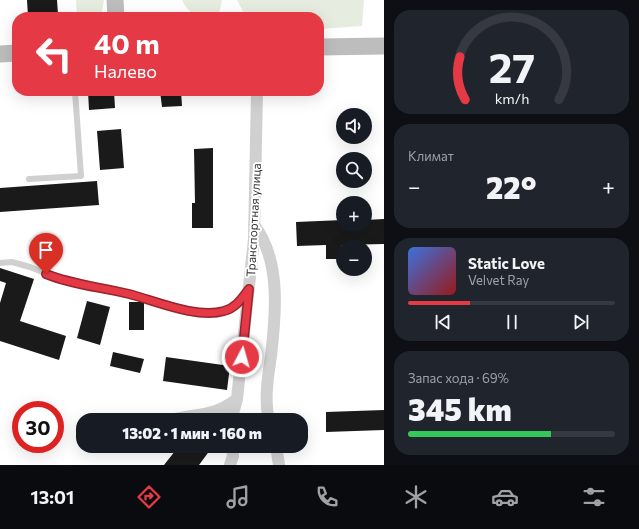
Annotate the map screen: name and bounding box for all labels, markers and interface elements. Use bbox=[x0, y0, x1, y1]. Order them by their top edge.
text: 40 m bbox=[94, 26, 160, 60]
icon: left bbox=[28, 28, 80, 80]
text: 27 bbox=[488, 41, 535, 92]
text: Налево bbox=[94, 60, 157, 82]
text: km/h bbox=[494, 89, 529, 107]
map controls bbox=[336, 108, 372, 276]
button: sound bbox=[336, 108, 372, 144]
text: Климат bbox=[408, 148, 454, 164]
button: search bbox=[336, 152, 372, 188]
street label: Транспортная улица bbox=[243, 163, 263, 277]
text: 22° bbox=[486, 168, 537, 205]
text: − bbox=[408, 173, 421, 200]
text: + bbox=[602, 173, 615, 200]
button: + bbox=[336, 196, 372, 232]
pin bbox=[29, 233, 63, 274]
icon: arrive bbox=[35, 239, 57, 261]
button: − bbox=[336, 240, 372, 276]
text: Static Love bbox=[468, 254, 545, 272]
text: Velvet Ray bbox=[468, 272, 529, 288]
icon: previous bbox=[432, 311, 454, 333]
icon: pause bbox=[501, 311, 523, 333]
icon: next bbox=[570, 311, 592, 333]
position arrow bbox=[221, 336, 263, 378]
text: Запас хода · 69% bbox=[408, 370, 509, 386]
text: 345 km bbox=[408, 390, 512, 427]
speed limit sign: 30 bbox=[12, 401, 64, 453]
text: 13:02 · 1 мин · 160 m bbox=[122, 424, 262, 442]
icon: directions bbox=[135, 483, 163, 511]
icon: music bbox=[224, 483, 252, 511]
icon: phone bbox=[313, 483, 341, 511]
icon: climate bbox=[402, 483, 430, 511]
icon: car bbox=[491, 483, 519, 511]
icon: filters bbox=[580, 483, 608, 511]
text: 13:01 bbox=[31, 486, 74, 508]

